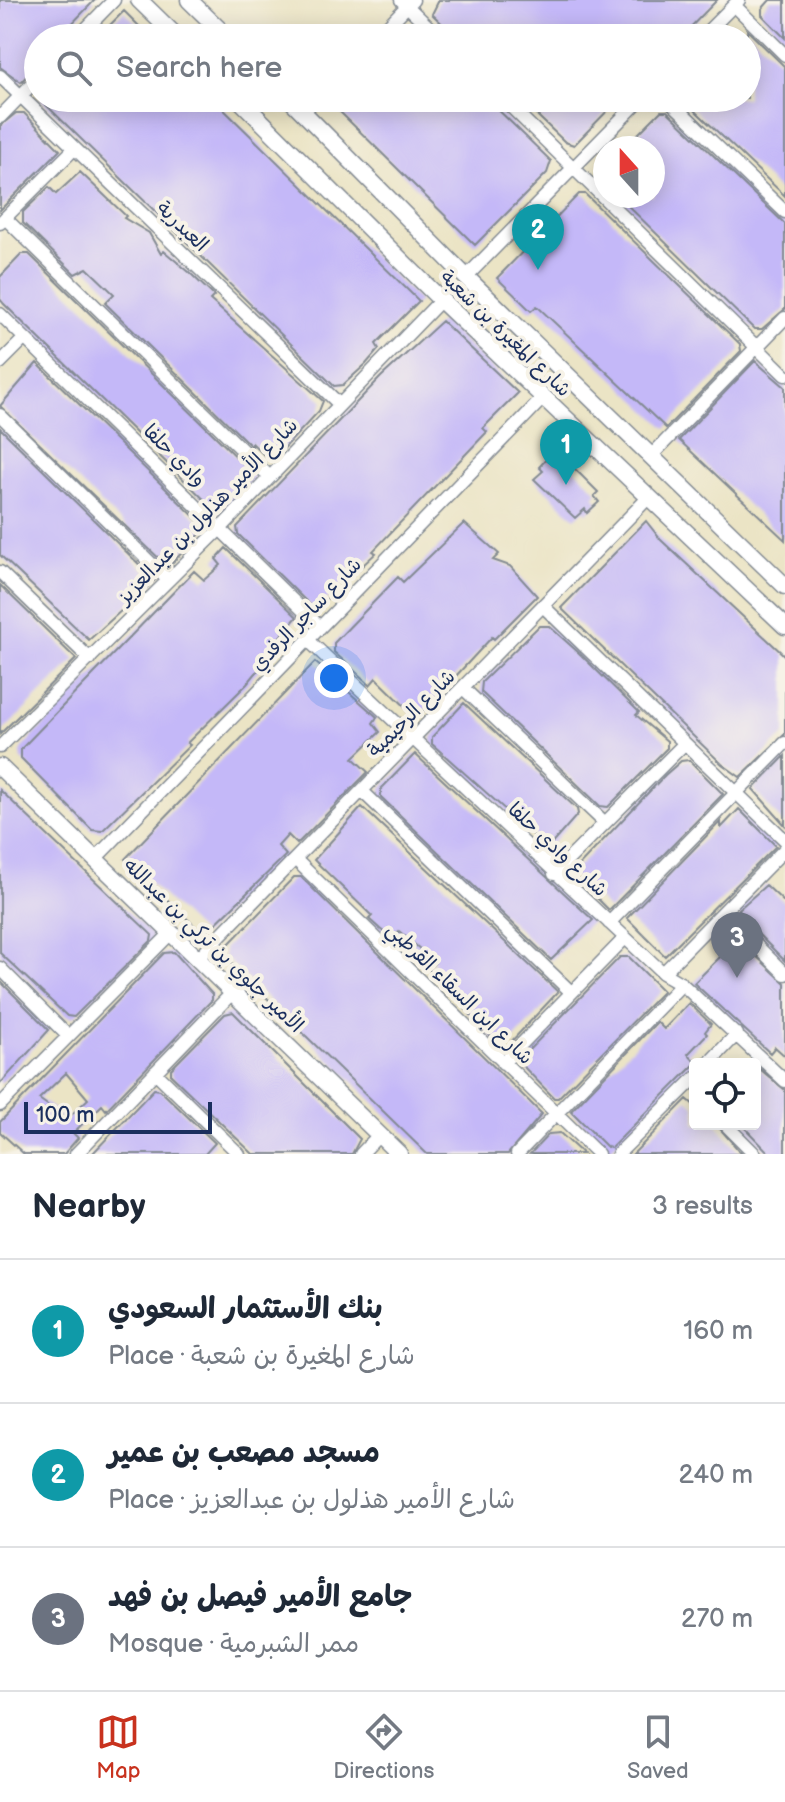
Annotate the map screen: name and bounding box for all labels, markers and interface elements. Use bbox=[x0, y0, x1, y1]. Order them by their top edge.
search box bbox=[24, 24, 761, 112]
icon: search bbox=[52, 46, 96, 90]
text: Search here bbox=[116, 50, 282, 86]
north arrow bbox=[593, 136, 665, 208]
street label: العبدرية bbox=[151, 196, 213, 257]
pin: 2 bbox=[512, 204, 564, 270]
street label: شارع المغيرة بن شعبة bbox=[434, 265, 576, 403]
street label: شارع الأمير هذلول بن عبدالعزيز bbox=[110, 412, 304, 612]
street label: وادي حلفا bbox=[137, 419, 211, 493]
pin: 1 bbox=[540, 419, 592, 485]
street label: شارع ساجر الرفدي bbox=[247, 553, 368, 678]
your location bbox=[314, 658, 354, 698]
street label: شارع الرحيمية bbox=[363, 665, 461, 763]
street label: شارع وادي حلفا bbox=[501, 798, 612, 903]
street label: الأمير جلوي بن تركي بن عبدالله bbox=[115, 852, 310, 1042]
pin: 3 bbox=[711, 912, 763, 978]
street label: شارع ابن السقاء القرطبي bbox=[378, 918, 538, 1074]
map controls bbox=[689, 1058, 761, 1130]
button: locate bbox=[689, 1058, 761, 1130]
scale bar bbox=[24, 1098, 212, 1134]
text: 100 m bbox=[36, 1102, 95, 1129]
text: Nearby bbox=[32, 1186, 146, 1227]
text: 3 results bbox=[652, 1191, 753, 1222]
text: بنك الأستثمار السعودي bbox=[108, 1291, 383, 1327]
text: 1 bbox=[53, 1316, 63, 1347]
text: 160 m bbox=[683, 1316, 753, 1347]
text: Place · شارع المغيرة بن شعبة bbox=[108, 1341, 415, 1372]
text: مسجد مصعب بن عمير bbox=[108, 1435, 380, 1471]
text: 2 bbox=[50, 1460, 66, 1491]
text: 240 m bbox=[678, 1460, 753, 1491]
text: Place · شارع الأمير هذلول بن عبدالعزيز bbox=[108, 1485, 515, 1516]
text: جامع الأمير فيصل بن فهد bbox=[108, 1579, 412, 1615]
text: 3 bbox=[50, 1604, 66, 1635]
text: 270 m bbox=[681, 1604, 753, 1635]
text: Mosque · ممر الشبرمية bbox=[108, 1629, 359, 1660]
tab: Map bbox=[96, 1710, 141, 1785]
tab: Directions bbox=[333, 1710, 434, 1785]
tab: Saved bbox=[627, 1710, 689, 1785]

